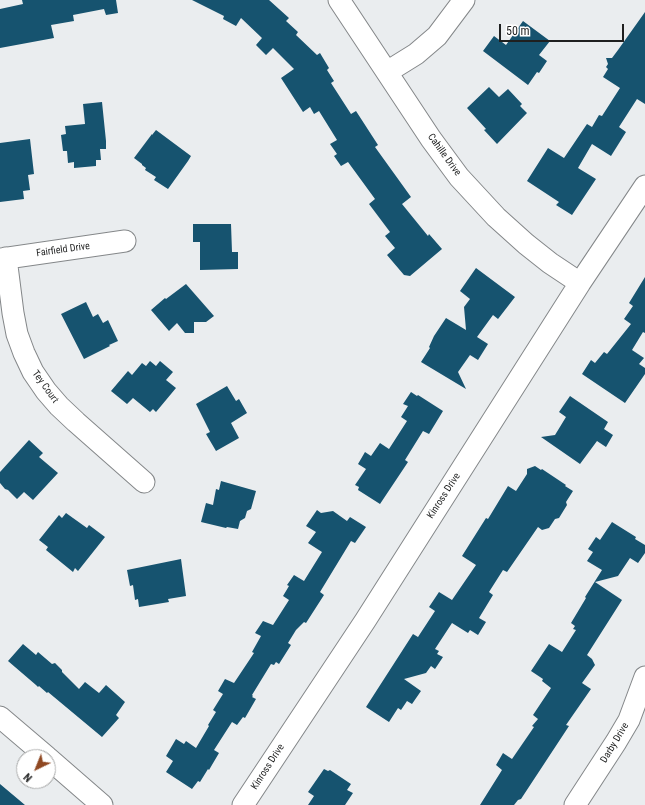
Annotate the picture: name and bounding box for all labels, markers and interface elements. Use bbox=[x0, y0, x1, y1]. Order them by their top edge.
scale bar bbox=[501, 16, 626, 42]
text: 50 m bbox=[506, 24, 530, 38]
street label: Cahille Drive bbox=[425, 132, 463, 178]
street label: Fairfield Drive bbox=[35, 240, 91, 260]
street label: Tey Court bbox=[29, 368, 61, 406]
street label: Kinross Drive bbox=[425, 471, 463, 521]
street label: Darby Drive bbox=[598, 721, 632, 765]
street label: Kinross Drive bbox=[249, 742, 287, 792]
north arrow bbox=[16, 749, 56, 789]
text: N bbox=[21, 770, 35, 784]

